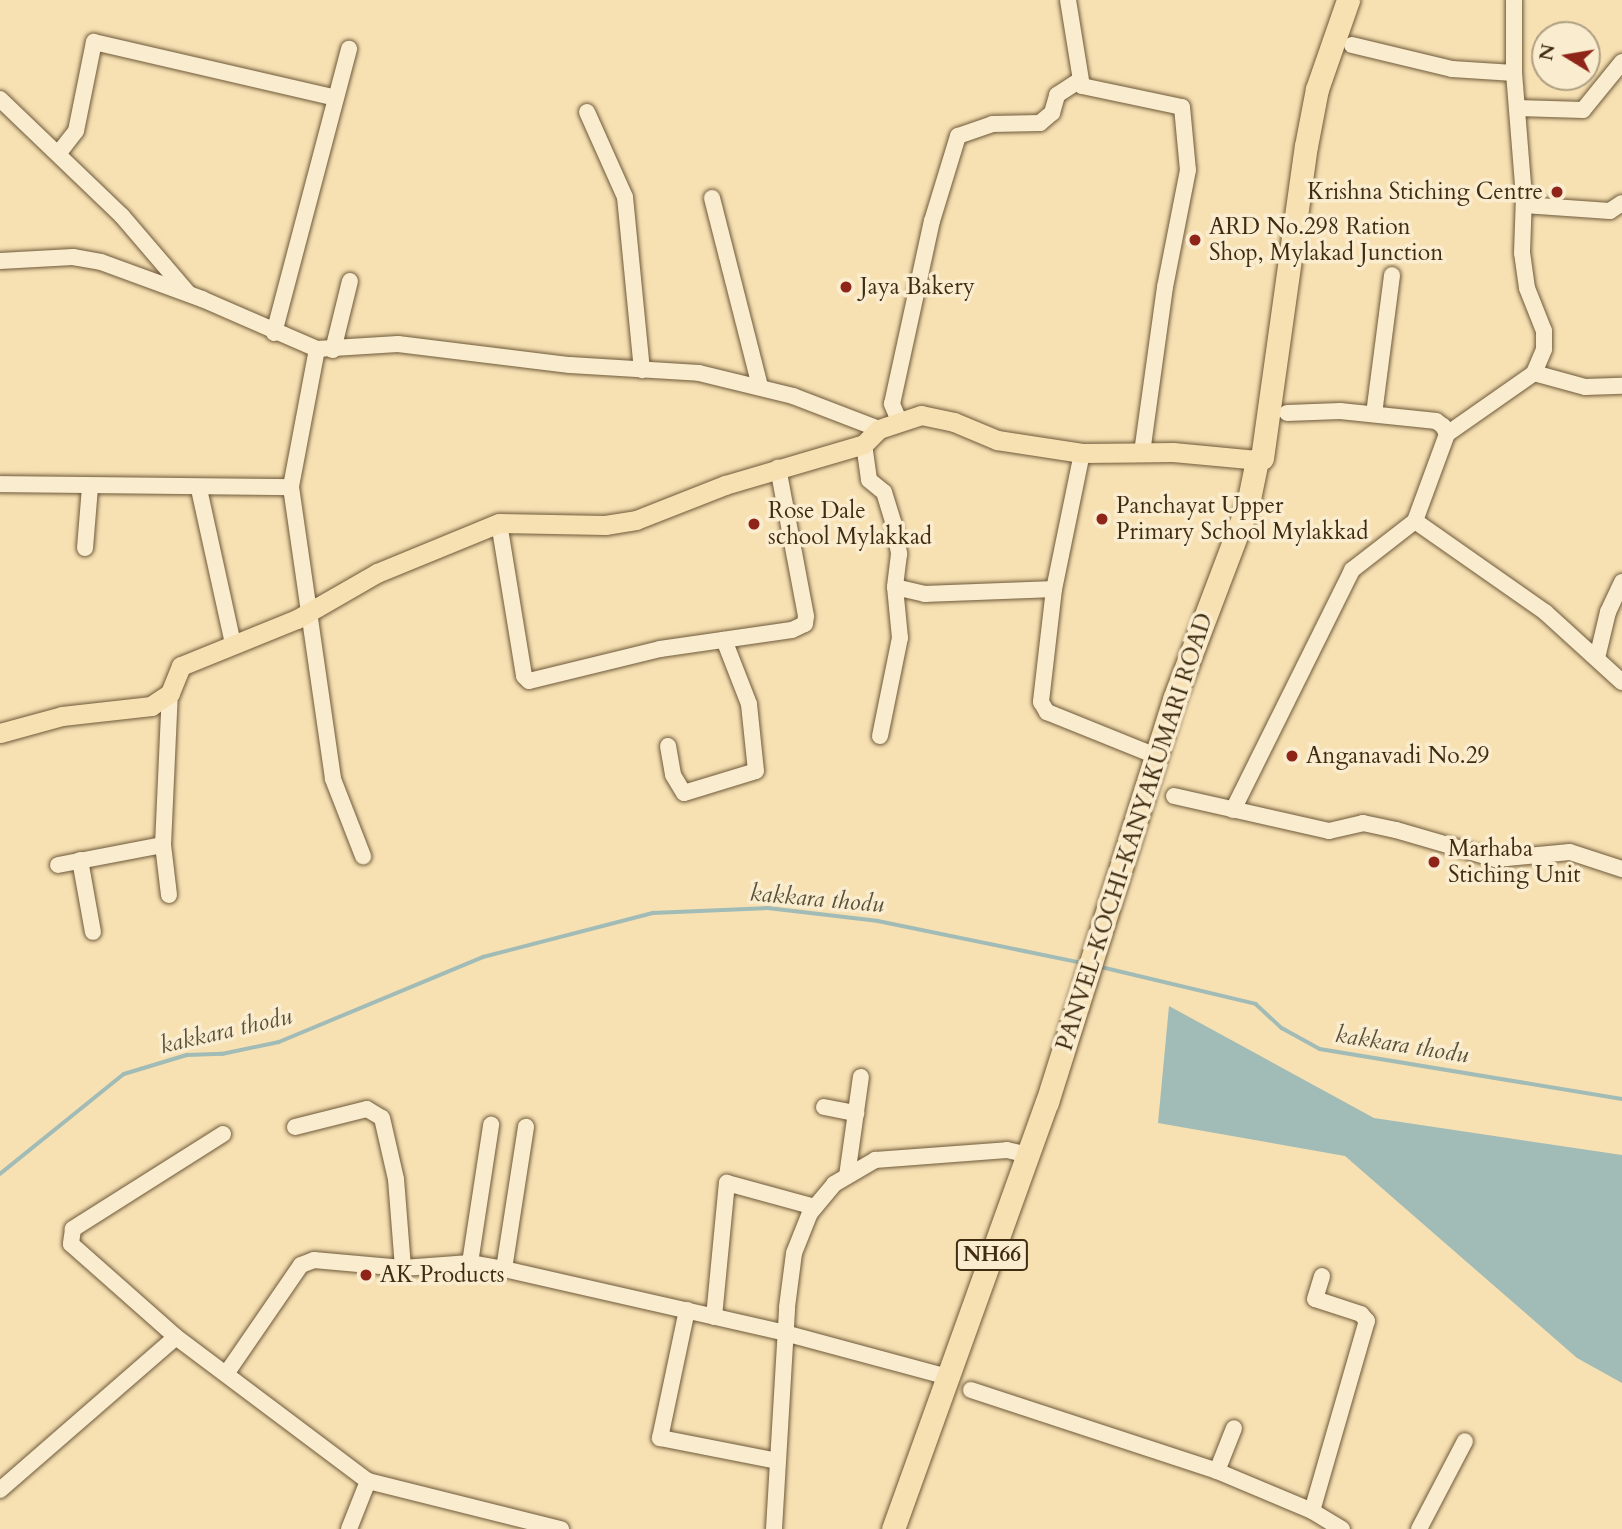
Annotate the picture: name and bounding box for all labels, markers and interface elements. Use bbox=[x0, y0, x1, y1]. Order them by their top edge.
north arrow bbox=[1531, 21, 1601, 91]
text: N bbox=[1533, 42, 1562, 63]
place label: Krishna Stiching Centre bbox=[1307, 178, 1543, 206]
marker: Krishna Stiching Centre bbox=[1549, 184, 1565, 200]
place label: ARD No.298 Ration Shop, Mylakad Junction bbox=[1209, 213, 1443, 267]
marker: ARD No.298 Ration Shop, Mylakad Junction bbox=[1187, 232, 1203, 248]
place label: Jaya Bakery bbox=[860, 273, 975, 301]
marker: Jaya Bakery bbox=[838, 279, 854, 295]
place label: Panchayat Upper Primary School Mylakkad bbox=[1116, 492, 1368, 546]
place label: Rose Dale school Mylakkad bbox=[768, 497, 932, 551]
marker: Panchayat Upper Primary School Mylakkad bbox=[1094, 511, 1110, 527]
marker: Rose Dale school Mylakkad bbox=[746, 516, 762, 532]
street label: PANVEL-KOCHI-KANYAKUMARI ROAD bbox=[1051, 610, 1219, 1054]
place label: Anganavadi No.29 bbox=[1306, 742, 1489, 770]
marker: Anganavadi No.29 bbox=[1284, 748, 1300, 764]
place label: Marhaba Stiching Unit bbox=[1448, 835, 1581, 889]
marker: Marhaba Stiching Unit bbox=[1426, 854, 1442, 870]
water label: kakkara thodu bbox=[749, 879, 885, 919]
water label: kakkara thodu bbox=[157, 1002, 295, 1060]
water label: kakkara thodu bbox=[1333, 1020, 1471, 1070]
road number: NH66 bbox=[955, 1238, 1029, 1272]
place label: AK Products bbox=[380, 1261, 504, 1289]
marker: AK Products bbox=[358, 1267, 374, 1283]

